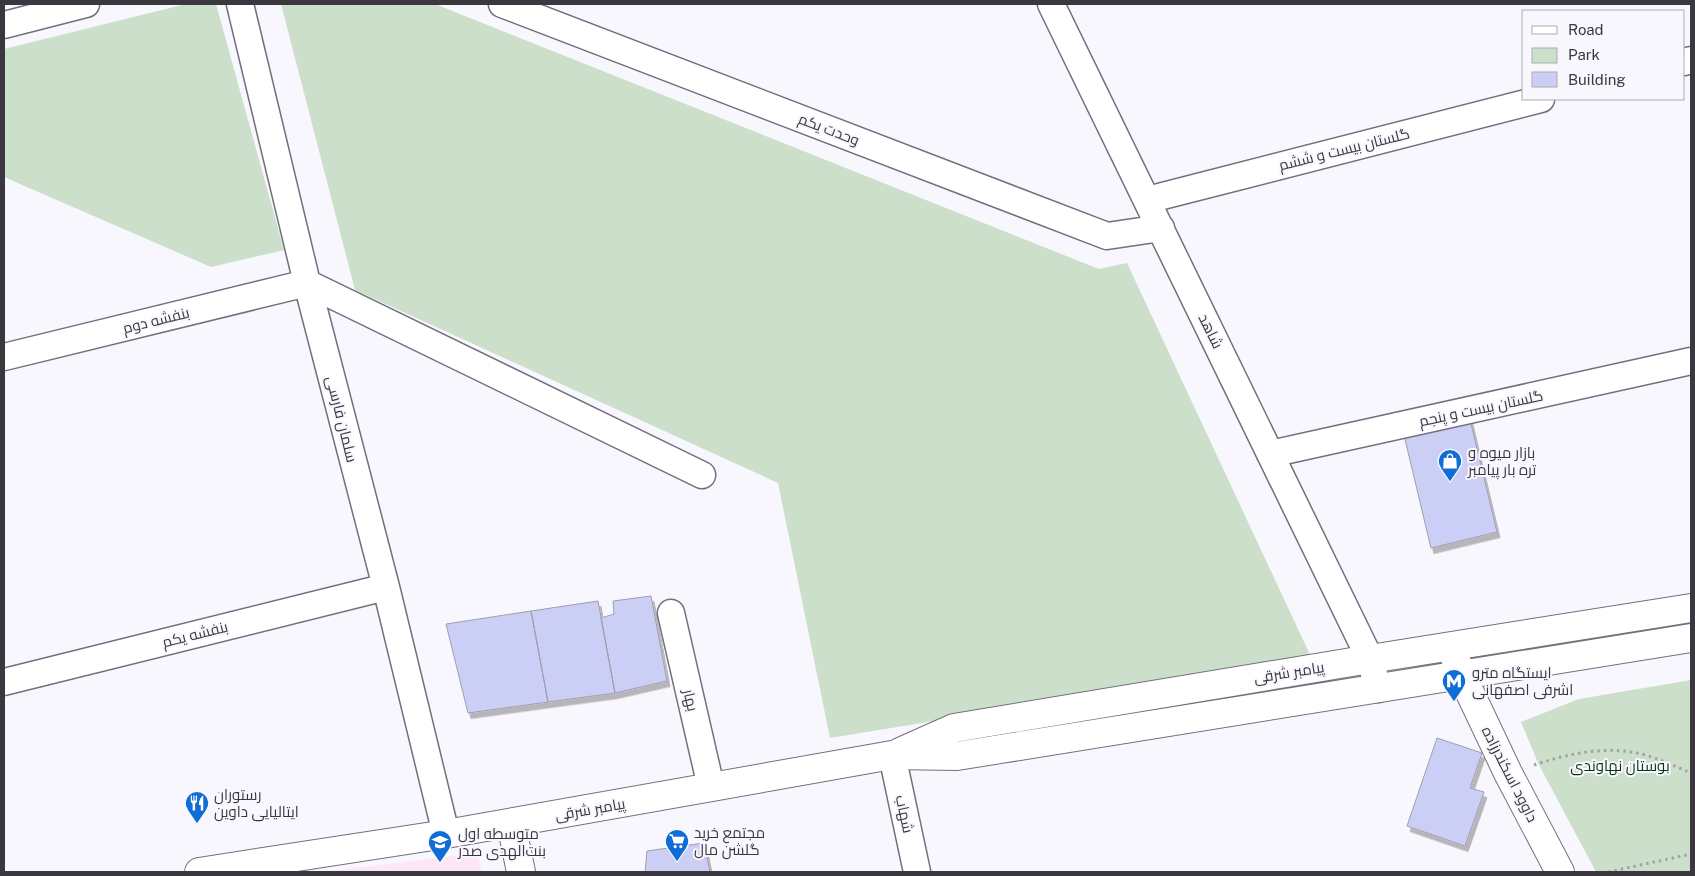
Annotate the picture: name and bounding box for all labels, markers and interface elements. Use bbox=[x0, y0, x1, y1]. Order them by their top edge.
legend bbox=[1522, 10, 1685, 100]
text: Road bbox=[1568, 21, 1604, 38]
text: Park bbox=[1568, 46, 1600, 63]
text: Building bbox=[1568, 71, 1626, 88]
street label: وحدت یکم bbox=[795, 110, 862, 150]
street label: گلستان بیست و ششم bbox=[1277, 125, 1412, 175]
street label: بنفشه دوم bbox=[121, 304, 192, 338]
street label: شاهد bbox=[1195, 311, 1227, 351]
street label: سلمان فارسی bbox=[321, 374, 361, 464]
street label: گلستان بیست و پنجم bbox=[1417, 387, 1545, 431]
place label: بازار میوه و تره بار پیامبر bbox=[1467, 444, 1536, 480]
shop icon: بازار میوه و تره بار پیامبر bbox=[1437, 448, 1463, 482]
street label: بنفشه یکم bbox=[160, 618, 230, 652]
street label: پیامبر شرقی bbox=[1253, 658, 1326, 688]
place label: ایستگاه مترو اشرفی اصفهانی bbox=[1472, 664, 1573, 700]
metro station icon: ایستگاه مترو اشرفی اصفهانی bbox=[1441, 668, 1467, 702]
street label: بهار bbox=[678, 686, 702, 713]
street label: داوود اسکندرزاده bbox=[1478, 723, 1541, 825]
park label: بوستان نهاوندی bbox=[1570, 757, 1670, 776]
place label: رستوران ایتالیایی داوین bbox=[214, 786, 299, 822]
restaurant icon: رستوران ایتالیایی داوین bbox=[184, 790, 210, 824]
street label: شهاب bbox=[891, 793, 917, 835]
street label: پیامبر شرقی bbox=[554, 794, 627, 826]
place label: مجتمع خرید گلشن مال bbox=[694, 824, 765, 860]
place label: متوسطه اول بنت‌الهدی صدر bbox=[457, 825, 546, 861]
supermarket icon: مجتمع خرید گلشن مال bbox=[664, 828, 690, 862]
school or university icon: متوسطه اول بنت‌الهدی صدر bbox=[427, 829, 453, 863]

